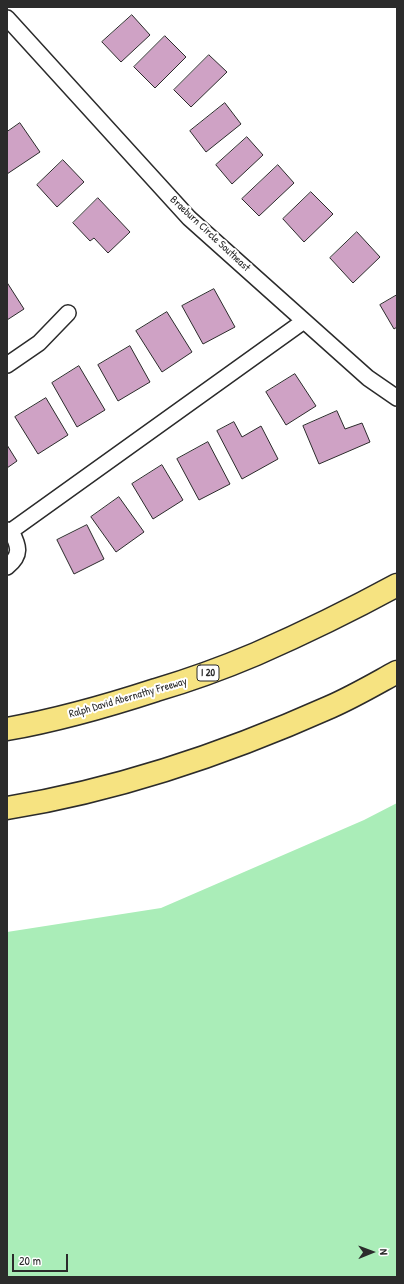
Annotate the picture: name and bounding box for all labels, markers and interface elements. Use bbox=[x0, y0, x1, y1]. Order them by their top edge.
street label: Braeburn Circle Southeast bbox=[167, 193, 253, 275]
road number: I 20 bbox=[197, 665, 219, 681]
street label: Ralph David Abernathy Freeway bbox=[68, 675, 188, 721]
north arrow bbox=[352, 1232, 392, 1272]
scale bar bbox=[14, 1246, 70, 1272]
text: N bbox=[377, 1249, 391, 1255]
text: 20 m bbox=[19, 1252, 41, 1269]

